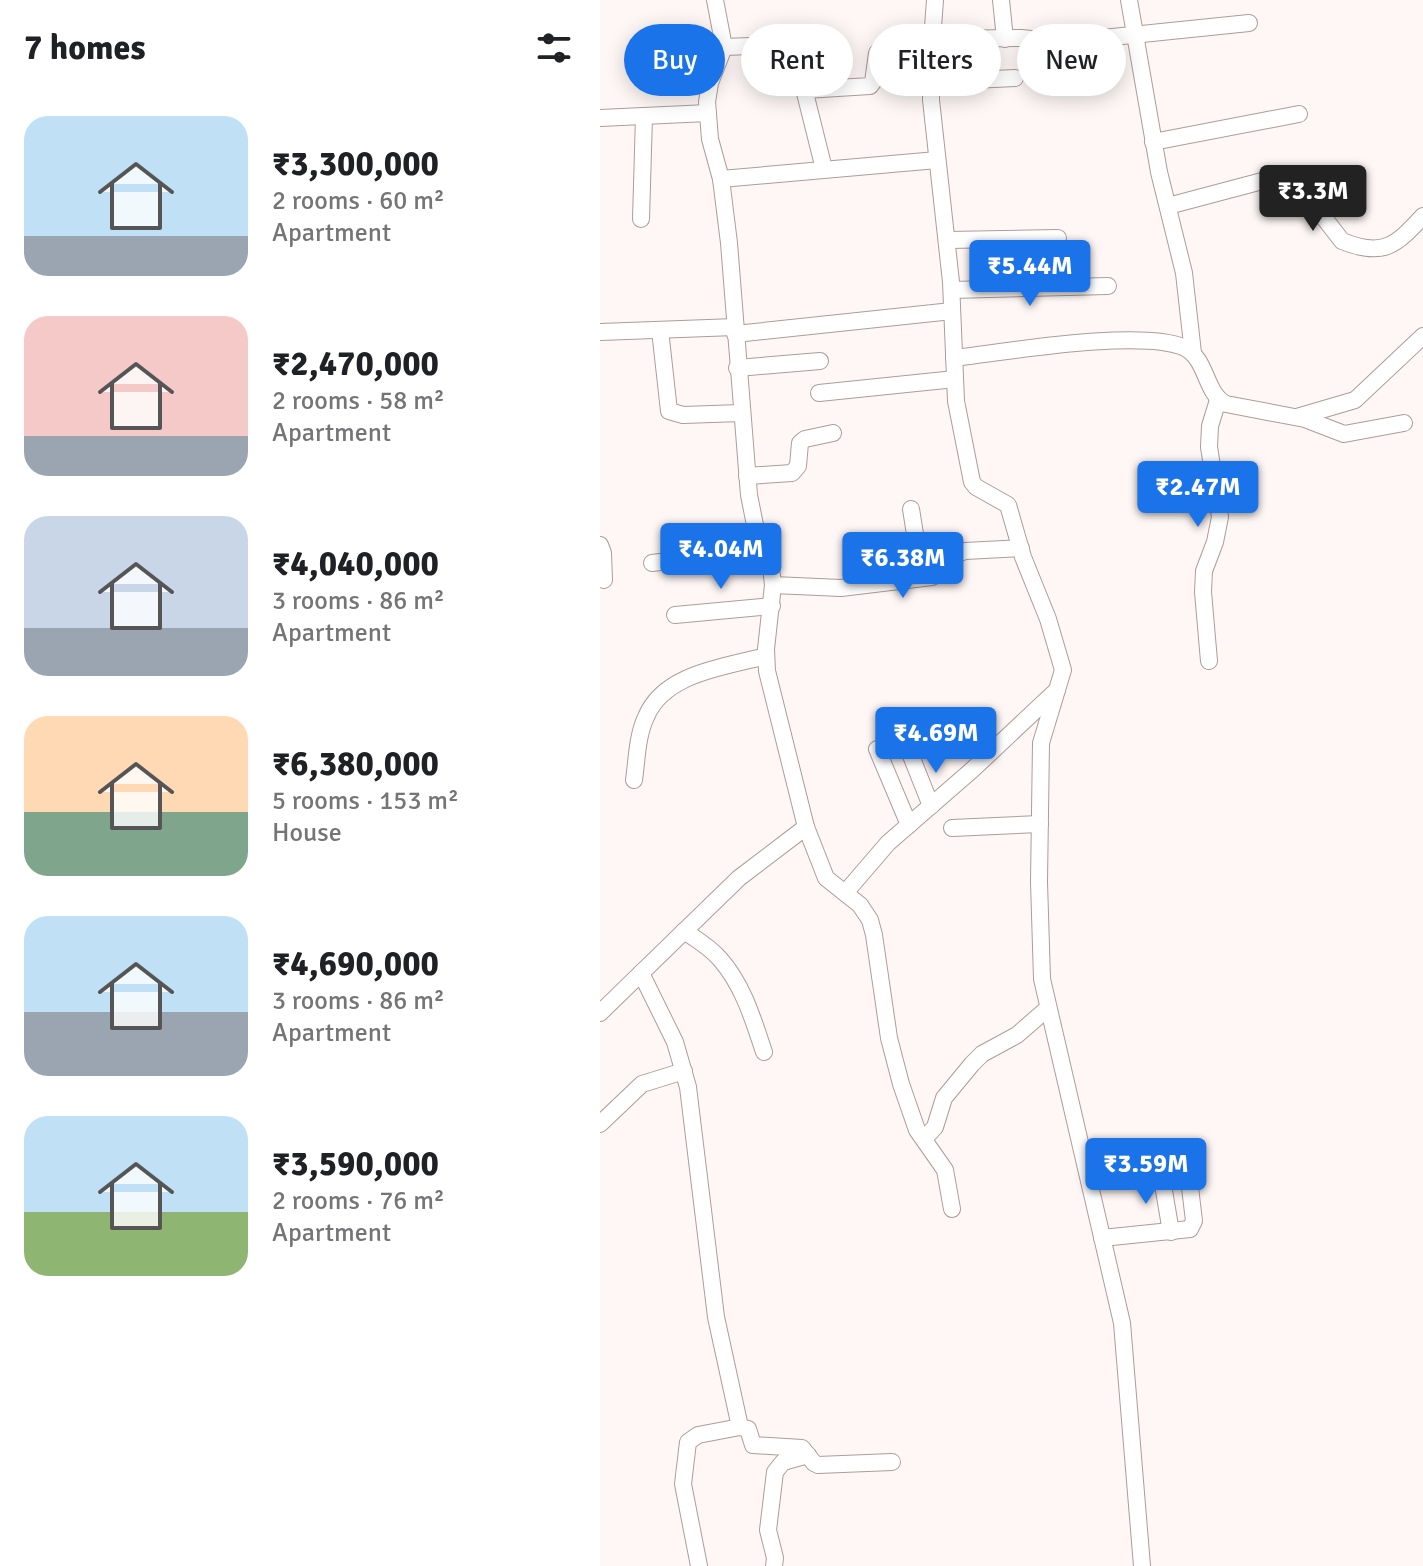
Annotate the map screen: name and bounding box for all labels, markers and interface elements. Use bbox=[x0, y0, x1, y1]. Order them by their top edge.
chip: Buy bbox=[624, 24, 725, 96]
chip: Rent bbox=[741, 24, 853, 96]
chip: Filters bbox=[869, 24, 1001, 96]
chip: New bbox=[1017, 24, 1126, 96]
icon: filters bbox=[532, 26, 576, 70]
text: 7 homes bbox=[24, 27, 145, 69]
text: ₹3,300,000 bbox=[272, 143, 439, 185]
icon: home bbox=[88, 148, 184, 244]
pin: ₹3.3M bbox=[1257, 165, 1369, 233]
text: ₹3.3M bbox=[1277, 175, 1349, 207]
text: 2 rooms · 60 m² bbox=[272, 185, 445, 217]
text: Apartment bbox=[272, 217, 391, 249]
pin: ₹5.44M bbox=[965, 240, 1095, 308]
text: ₹5.44M bbox=[987, 250, 1073, 282]
text: ₹2,470,000 bbox=[272, 343, 439, 385]
icon: home bbox=[88, 348, 184, 444]
text: 2 rooms · 58 m² bbox=[272, 385, 445, 417]
text: Apartment bbox=[272, 417, 391, 449]
pin: ₹2.47M bbox=[1133, 461, 1263, 529]
text: ₹2.47M bbox=[1155, 471, 1241, 503]
pin: ₹4.04M bbox=[656, 523, 786, 591]
pin: ₹6.38M bbox=[838, 532, 968, 600]
text: ₹4.04M bbox=[678, 533, 764, 565]
text: ₹6.38M bbox=[860, 542, 946, 574]
text: ₹4,040,000 bbox=[272, 543, 439, 585]
icon: home bbox=[88, 548, 184, 644]
text: 3 rooms · 86 m² bbox=[272, 585, 445, 617]
text: Apartment bbox=[272, 617, 391, 649]
pin: ₹4.69M bbox=[871, 707, 1001, 775]
text: ₹4.69M bbox=[893, 717, 979, 749]
text: ₹6,380,000 bbox=[272, 743, 439, 785]
icon: home bbox=[88, 748, 184, 844]
text: 5 rooms · 153 m² bbox=[272, 785, 459, 817]
text: House bbox=[272, 817, 342, 849]
text: ₹4,690,000 bbox=[272, 943, 439, 985]
icon: home bbox=[88, 948, 184, 1044]
text: 3 rooms · 86 m² bbox=[272, 985, 445, 1017]
text: Apartment bbox=[272, 1017, 391, 1049]
pin: ₹3.59M bbox=[1081, 1138, 1211, 1206]
text: ₹3,590,000 bbox=[272, 1143, 439, 1185]
icon: home bbox=[88, 1148, 184, 1244]
text: ₹3.59M bbox=[1103, 1148, 1189, 1180]
text: 2 rooms · 76 m² bbox=[272, 1185, 445, 1217]
text: Apartment bbox=[272, 1217, 391, 1249]

